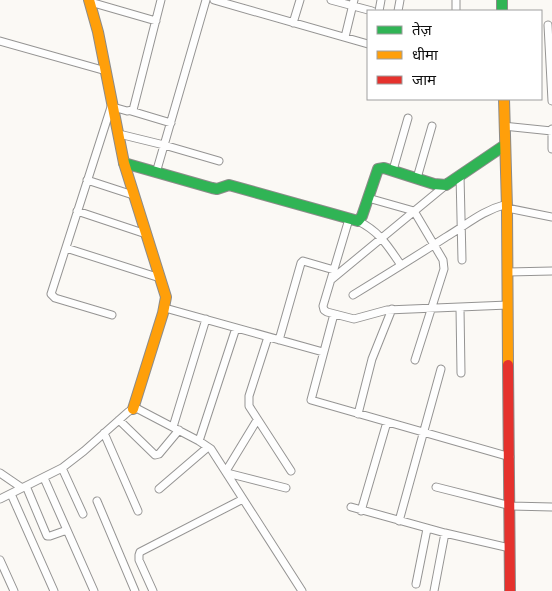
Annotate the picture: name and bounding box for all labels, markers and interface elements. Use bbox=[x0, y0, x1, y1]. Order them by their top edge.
legend bbox=[367, 10, 542, 100]
text: तेज़ bbox=[412, 17, 433, 40]
text: धीमा bbox=[412, 42, 439, 65]
text: जाम bbox=[412, 67, 437, 90]

